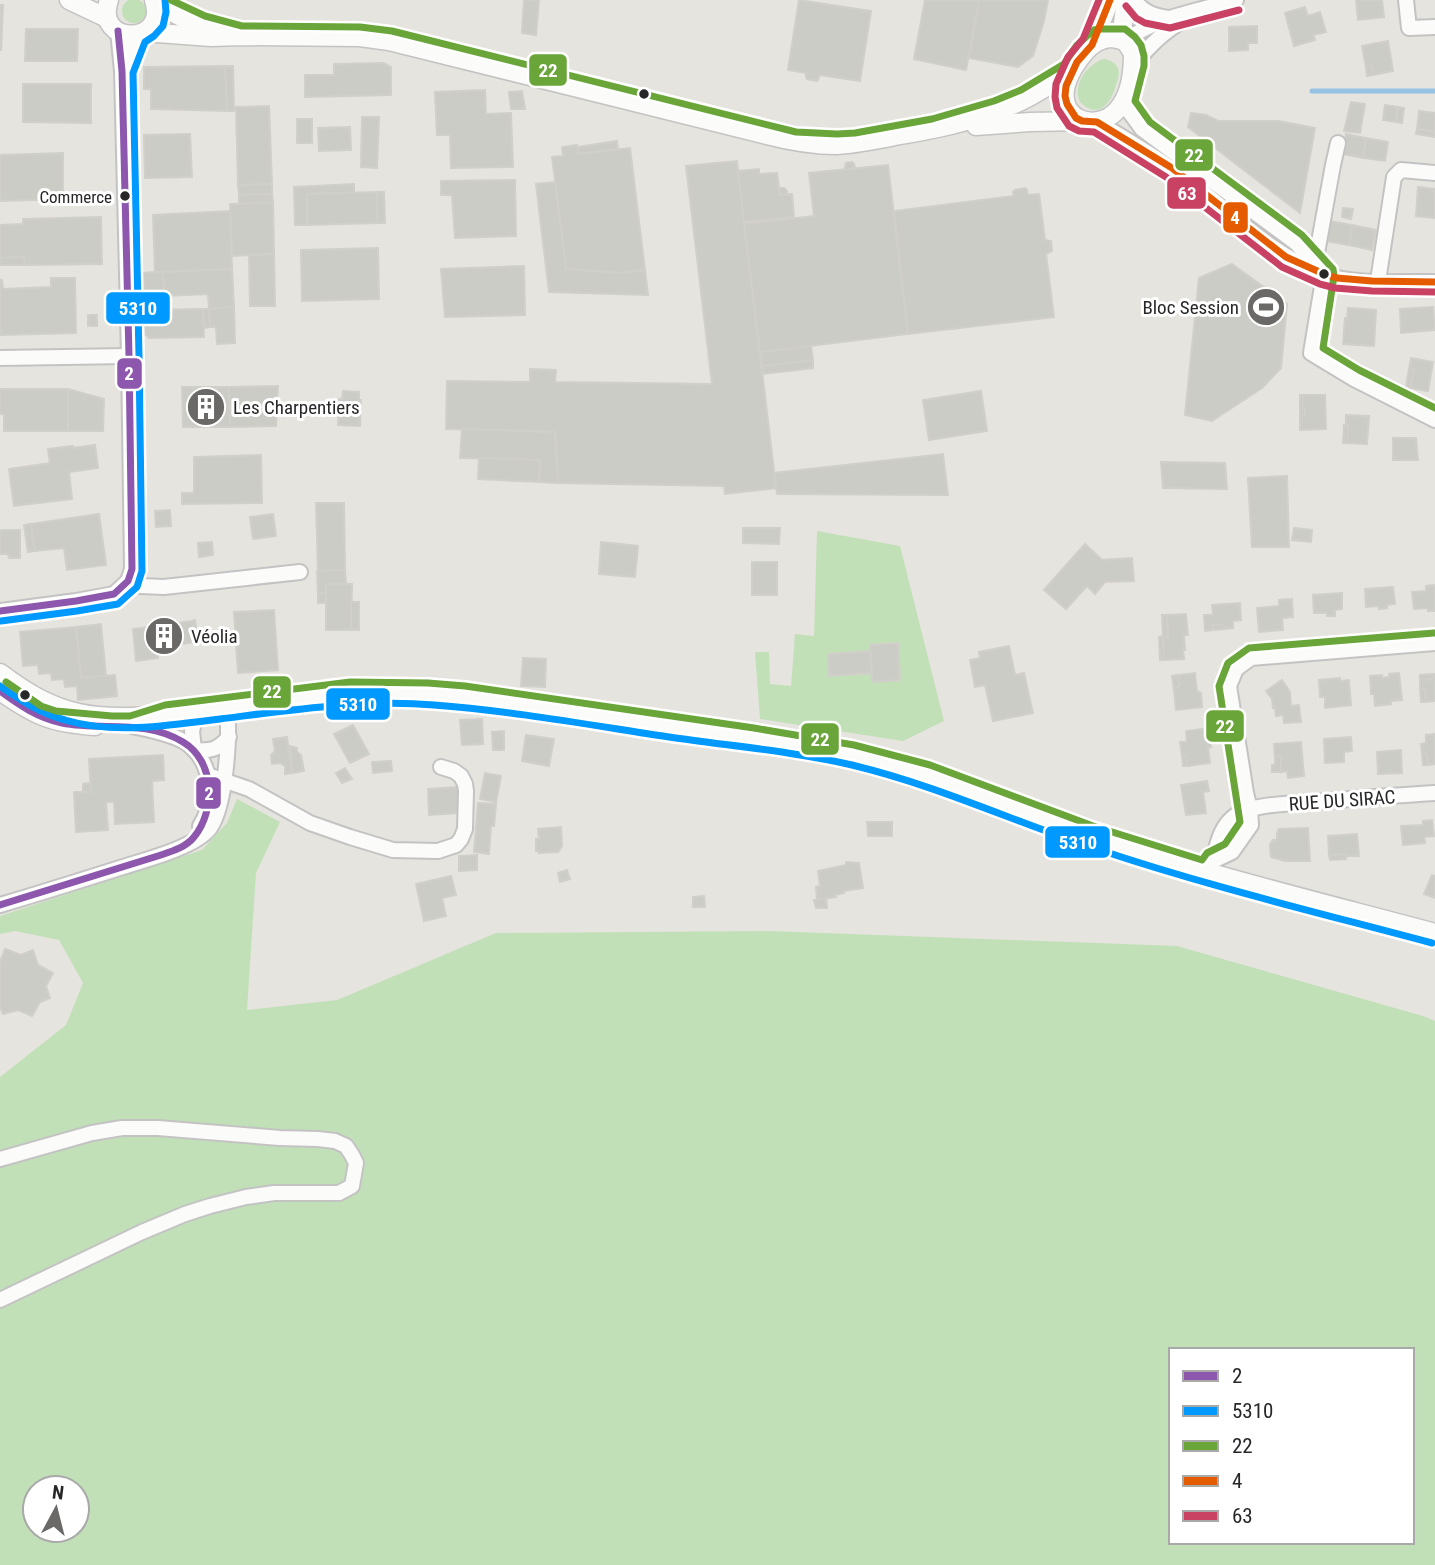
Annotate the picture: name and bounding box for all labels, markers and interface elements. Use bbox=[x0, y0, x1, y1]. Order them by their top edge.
line badge: 22 bbox=[528, 53, 568, 87]
text: 22 bbox=[538, 59, 558, 82]
unlabelled marker bbox=[637, 87, 651, 101]
line badge: 22 bbox=[1174, 138, 1214, 172]
text: 22 bbox=[1184, 144, 1204, 167]
line badge: 63 bbox=[1166, 176, 1207, 210]
text: 63 bbox=[1177, 182, 1197, 205]
place label: Commerce bbox=[39, 187, 112, 207]
marker: Commerce bbox=[118, 189, 132, 203]
line badge: 4 bbox=[1222, 201, 1249, 234]
text: 4 bbox=[1230, 206, 1240, 229]
unlabelled marker bbox=[1317, 267, 1331, 281]
sports icon: Bloc Session bbox=[1245, 286, 1287, 328]
line badge: 5310 bbox=[105, 291, 171, 325]
place label: Bloc Session bbox=[1142, 296, 1239, 319]
text: 5310 bbox=[119, 297, 157, 320]
line badge: 2 bbox=[116, 357, 143, 390]
text: 2 bbox=[124, 362, 134, 385]
building icon: Les Charpentiers bbox=[185, 386, 227, 428]
place label: Les Charpentiers bbox=[233, 396, 360, 419]
building icon: Véolia bbox=[143, 615, 185, 657]
place label: Véolia bbox=[191, 625, 238, 648]
line badge: 22 bbox=[252, 675, 292, 709]
text: 22 bbox=[262, 680, 282, 703]
line badge: 5310 bbox=[325, 687, 391, 721]
unlabelled marker bbox=[18, 688, 32, 702]
text: 5310 bbox=[339, 693, 377, 716]
line badge: 22 bbox=[1205, 709, 1245, 743]
text: 22 bbox=[1215, 715, 1235, 738]
line badge: 22 bbox=[800, 722, 840, 756]
text: 22 bbox=[810, 728, 830, 751]
line badge: 2 bbox=[195, 776, 222, 810]
text: 2 bbox=[204, 782, 214, 805]
street label: RUE DU SIRAC bbox=[1288, 785, 1396, 816]
line badge: 5310 bbox=[1044, 825, 1111, 859]
text: 5310 bbox=[1059, 831, 1097, 854]
legend bbox=[1169, 1348, 1414, 1544]
text: 2 bbox=[1232, 1364, 1242, 1388]
text: 5310 bbox=[1232, 1399, 1273, 1423]
text: 22 bbox=[1232, 1434, 1253, 1458]
text: 4 bbox=[1232, 1469, 1242, 1493]
north arrow bbox=[21, 1474, 91, 1544]
text: N bbox=[51, 1480, 65, 1505]
text: 63 bbox=[1232, 1504, 1253, 1528]

